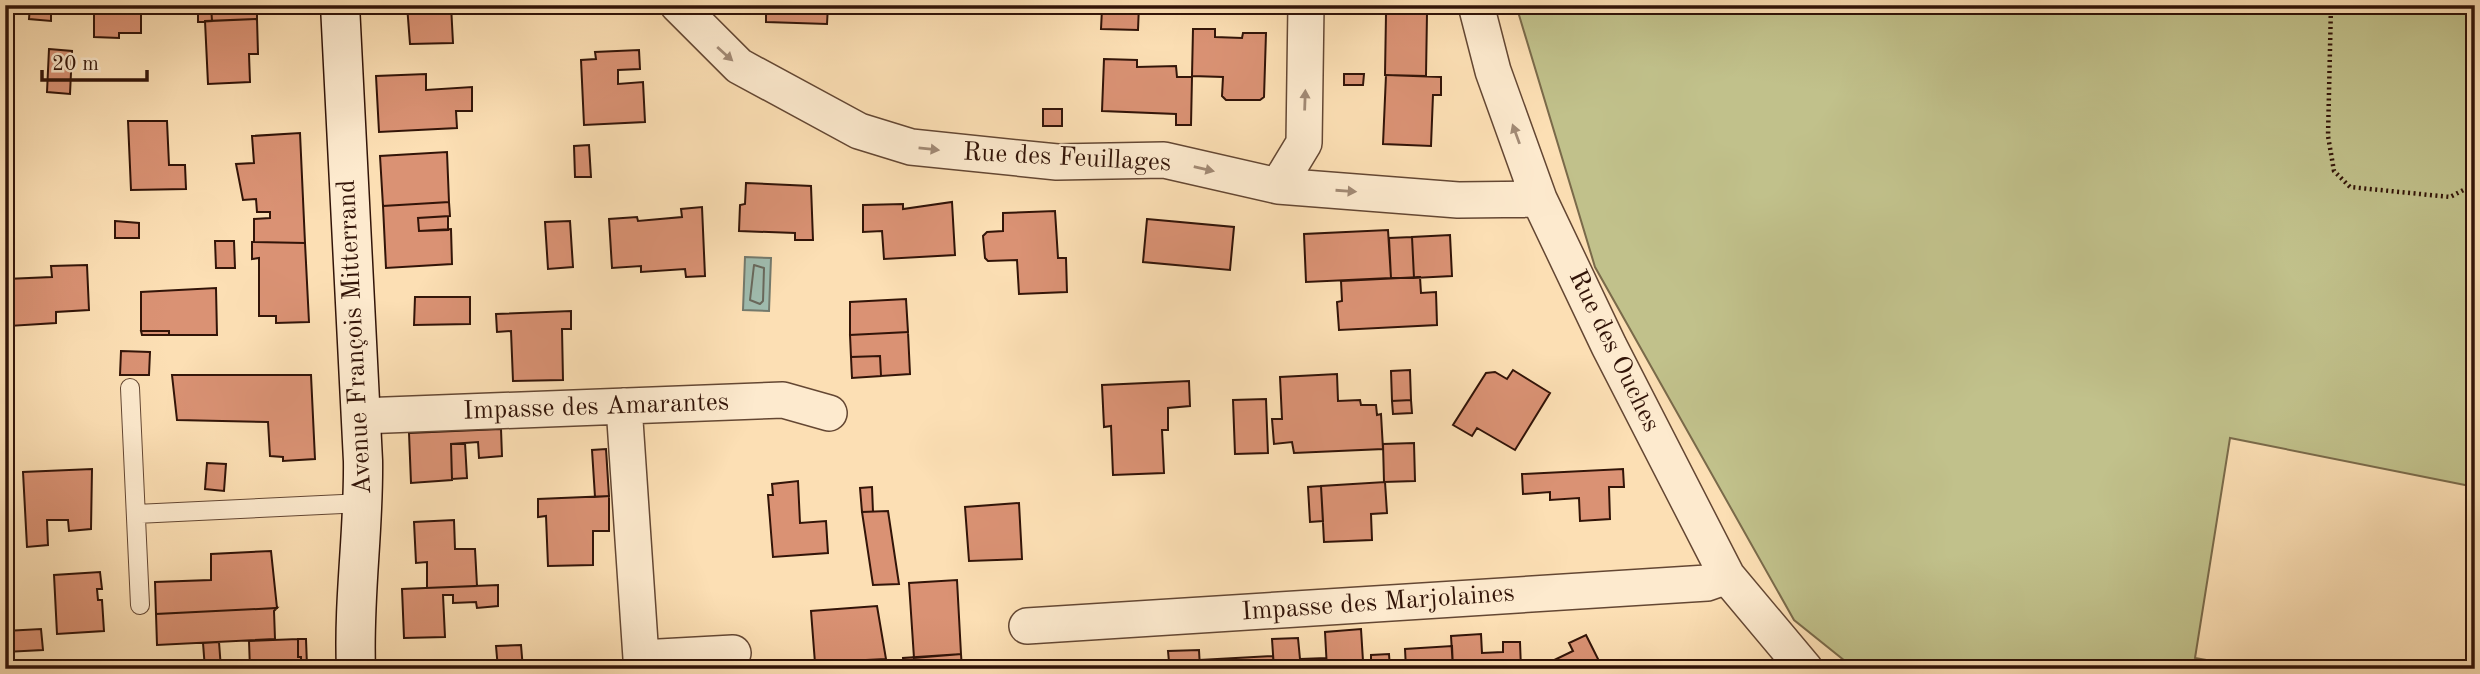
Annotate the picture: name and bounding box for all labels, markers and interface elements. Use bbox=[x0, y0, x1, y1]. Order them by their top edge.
scale bar bbox=[42, 38, 147, 82]
one-way arrow bbox=[717, 46, 734, 61]
text: 20 m bbox=[52, 54, 99, 75]
one-way arrow bbox=[1300, 89, 1311, 111]
one-way arrow bbox=[1510, 124, 1521, 145]
street label: Rue des Feuillages bbox=[962, 140, 1172, 176]
one-way arrow bbox=[919, 144, 941, 155]
one-way arrow bbox=[1193, 164, 1215, 175]
street label: Avenue François Mitterrand bbox=[334, 179, 376, 495]
one-way arrow bbox=[1336, 186, 1358, 197]
street label: Rue des Ouches bbox=[1564, 266, 1664, 436]
street label: Impasse des Amarantes bbox=[462, 389, 730, 425]
street label: Impasse des Marjolaines bbox=[1241, 580, 1515, 626]

